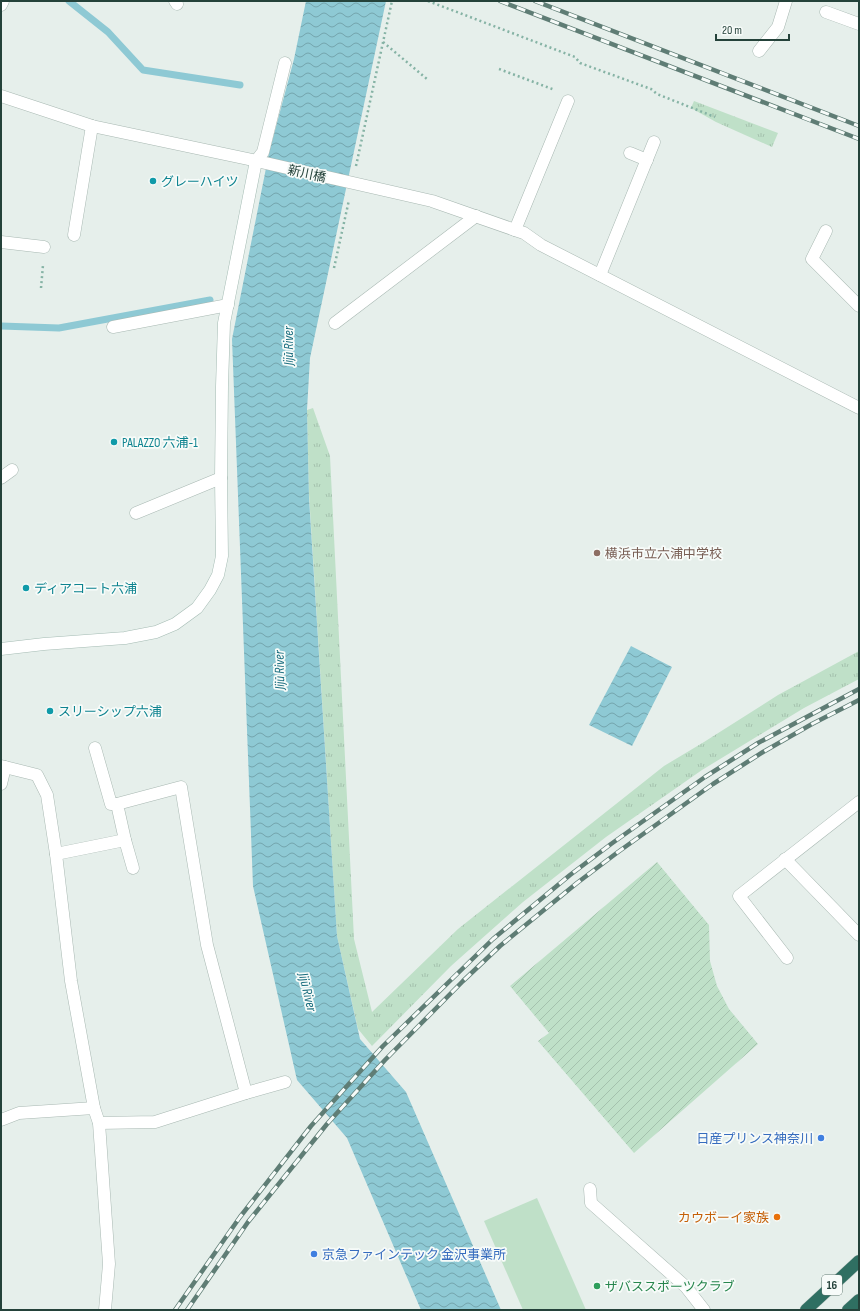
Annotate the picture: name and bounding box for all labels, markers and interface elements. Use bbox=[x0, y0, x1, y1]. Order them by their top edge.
scale bar bbox=[716, 16, 789, 42]
text: 20 m bbox=[722, 23, 742, 38]
street label: 新川橋 bbox=[286, 162, 328, 186]
place label: グレーハイツ bbox=[161, 174, 238, 190]
marker: グレーハイツ bbox=[148, 176, 158, 186]
water label: Jijū River bbox=[280, 325, 297, 367]
place label: PALAZZO 六浦-1 bbox=[122, 435, 198, 451]
marker: PALAZZO 六浦-1 bbox=[109, 437, 119, 447]
place label: 横浜市立六浦中学校 bbox=[605, 546, 722, 562]
marker: 横浜市立六浦中学校 bbox=[592, 548, 602, 558]
place label: ディアコート六浦 bbox=[34, 581, 137, 597]
marker: ディアコート六浦 bbox=[21, 583, 31, 593]
water label: Jijū River bbox=[271, 649, 288, 691]
place label: スリーシップ六浦 bbox=[58, 704, 162, 720]
marker: スリーシップ六浦 bbox=[45, 706, 55, 716]
water label: Jijū River bbox=[295, 970, 320, 1014]
place label: 日産プリンス神奈川 bbox=[696, 1131, 813, 1147]
marker: 日産プリンス神奈川 bbox=[816, 1133, 826, 1143]
place label: カウボーイ家族 bbox=[678, 1210, 769, 1226]
marker: カウボーイ家族 bbox=[772, 1212, 782, 1222]
place label: 京急ファインテック 金沢事業所 bbox=[322, 1247, 506, 1263]
marker: 京急ファインテック 金沢事業所 bbox=[309, 1249, 319, 1259]
road number: 16 bbox=[822, 1275, 842, 1295]
place label: ザバススポーツクラブ bbox=[605, 1279, 735, 1295]
marker: ザバススポーツクラブ bbox=[592, 1281, 602, 1291]

